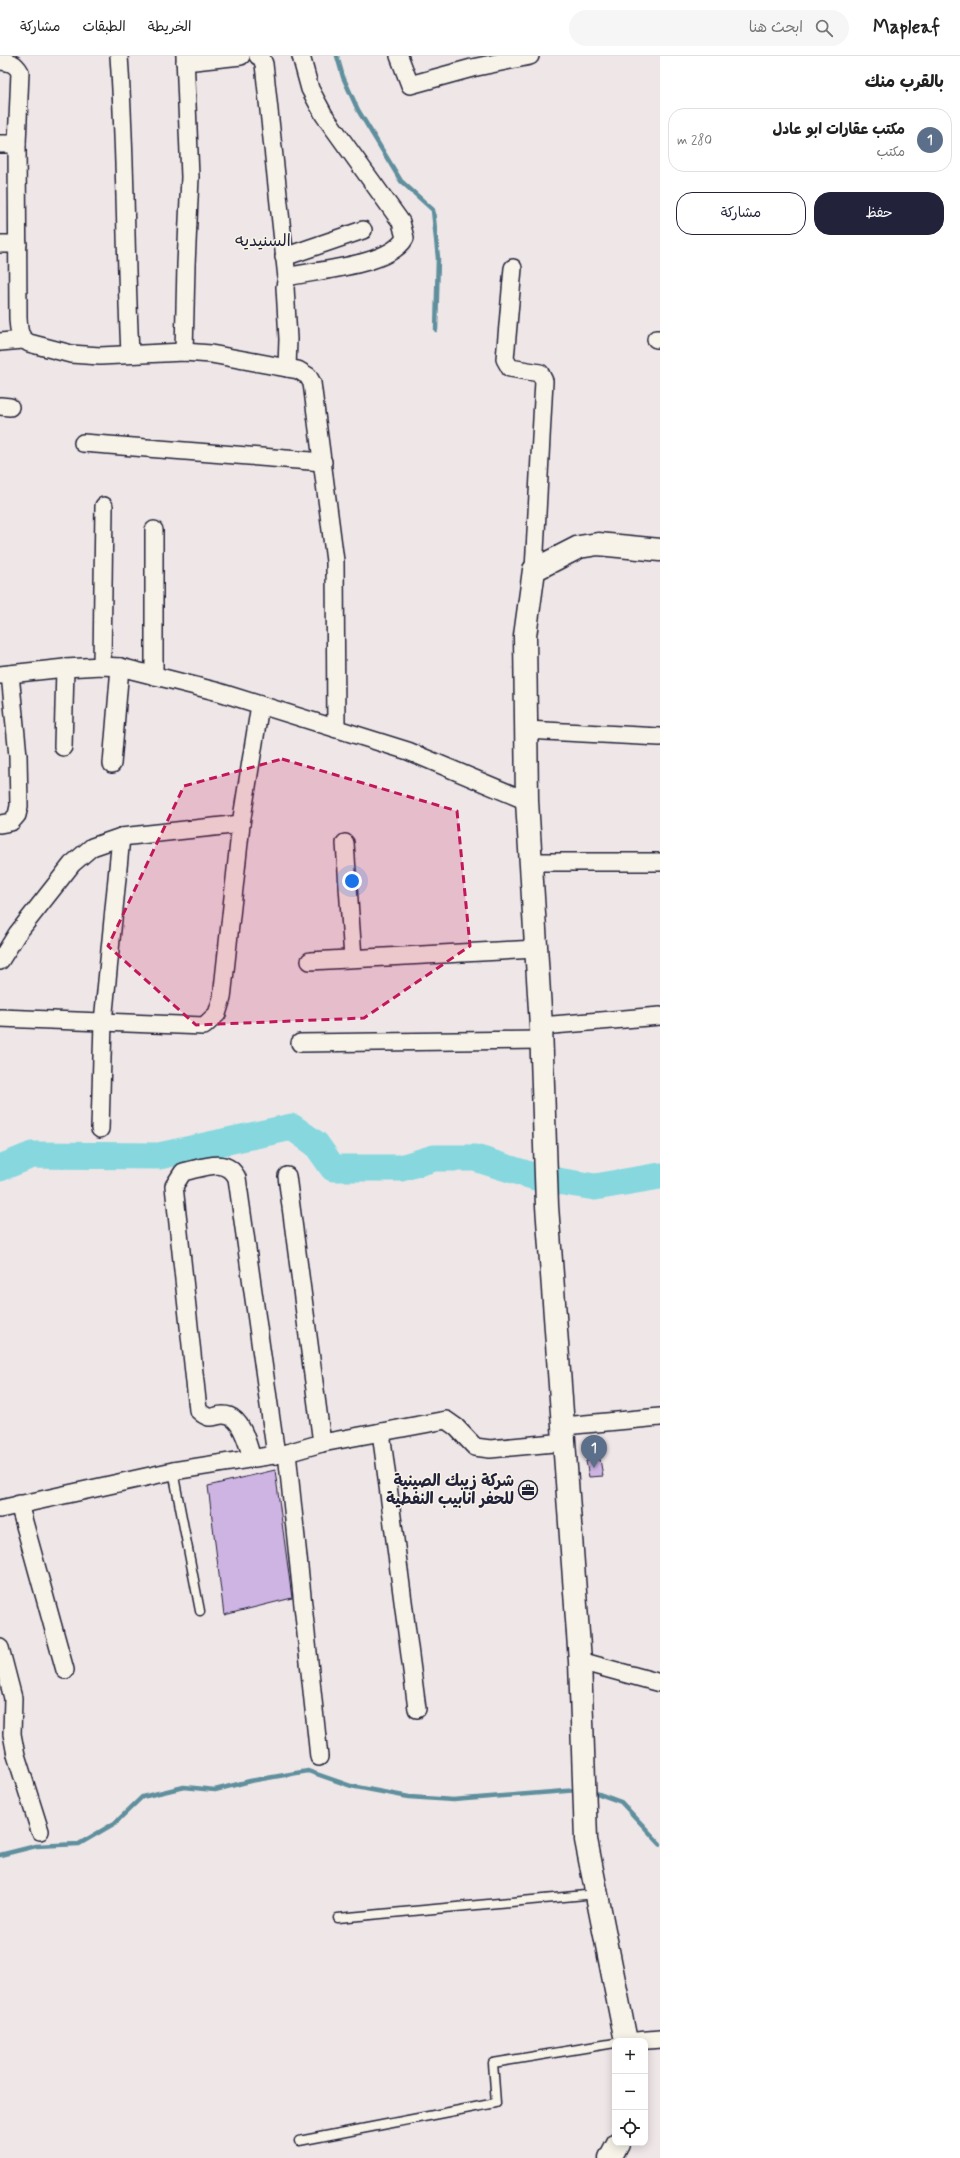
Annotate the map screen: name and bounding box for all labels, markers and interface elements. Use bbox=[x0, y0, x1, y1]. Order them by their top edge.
search box bbox=[569, 10, 849, 46]
text: Mapleaf bbox=[873, 15, 940, 40]
icon: search bbox=[813, 17, 835, 39]
text: مشاركة bbox=[20, 18, 60, 36]
text: الطبقات bbox=[82, 18, 126, 36]
text: الخريطة bbox=[148, 18, 191, 36]
text: ابحث هنا bbox=[749, 18, 803, 38]
text: بالقرب منك bbox=[865, 71, 944, 93]
text: مكتب عقارات ابو عادل bbox=[773, 120, 905, 140]
text: 280 m bbox=[677, 132, 712, 149]
text: 1 bbox=[927, 132, 933, 149]
text: مكتب bbox=[877, 144, 905, 161]
button: مشاركة bbox=[676, 192, 806, 235]
button: حفظ bbox=[814, 192, 944, 235]
district label: السنيديه bbox=[235, 230, 291, 252]
your location bbox=[342, 871, 362, 891]
pin: 1 bbox=[581, 1435, 607, 1468]
place label: شركة زيبك الصينية للحفر انابيب النفطية bbox=[386, 1471, 514, 1510]
office icon: شركة زيبك الصينية للحفر انابيب النفطية bbox=[517, 1479, 539, 1501]
map controls bbox=[612, 2038, 648, 2146]
button: + bbox=[612, 2038, 648, 2074]
button: − bbox=[612, 2074, 648, 2110]
button: locate bbox=[612, 2110, 648, 2146]

